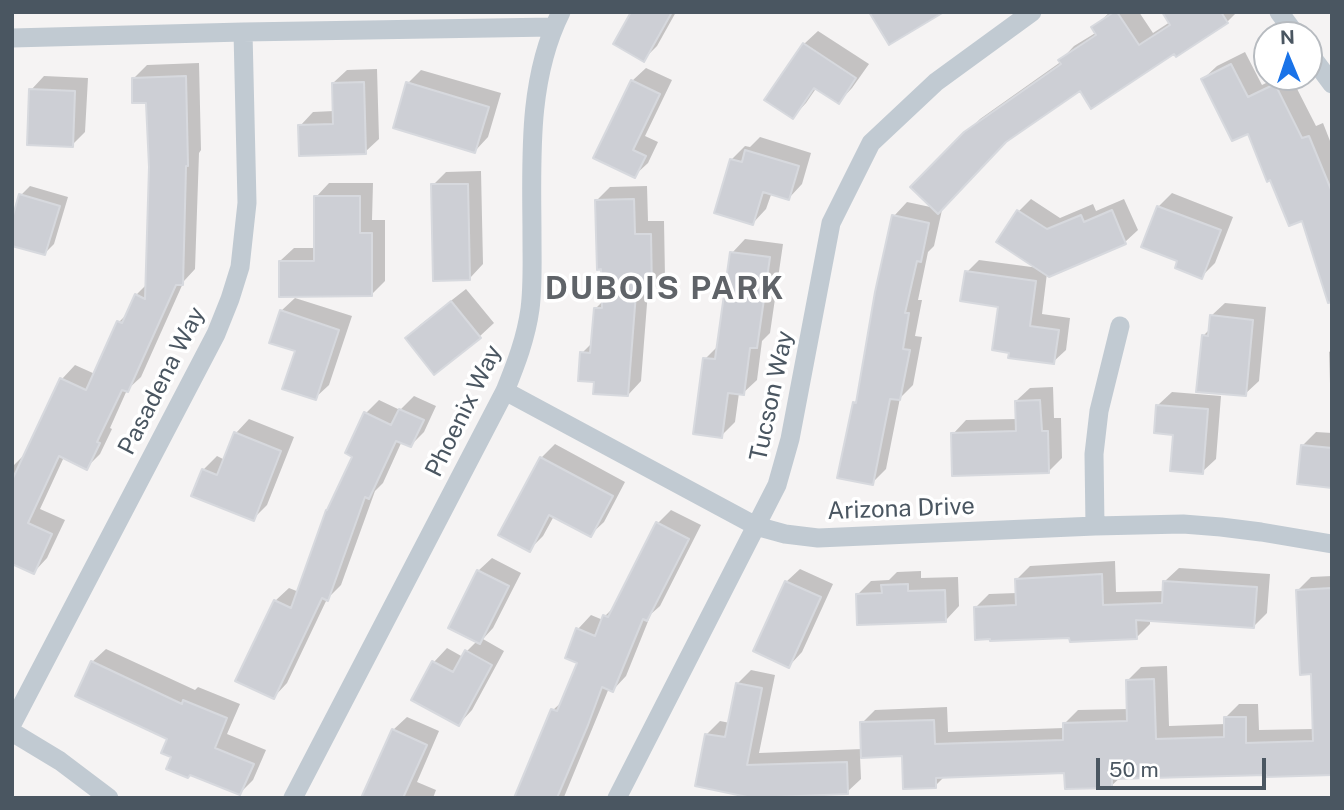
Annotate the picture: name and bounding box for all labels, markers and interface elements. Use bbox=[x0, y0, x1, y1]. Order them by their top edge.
north arrow bbox=[1253, 21, 1323, 91]
text: N bbox=[1280, 26, 1295, 48]
district label: DUBOIS PARK bbox=[546, 270, 784, 308]
street label: Pasadena Way bbox=[112, 302, 212, 460]
street label: Tucson Way bbox=[744, 328, 800, 464]
street label: Phoenix Way bbox=[420, 340, 508, 482]
street label: Arizona Drive bbox=[827, 492, 975, 526]
scale bar bbox=[1099, 744, 1269, 788]
text: 50 m bbox=[1109, 757, 1159, 782]

